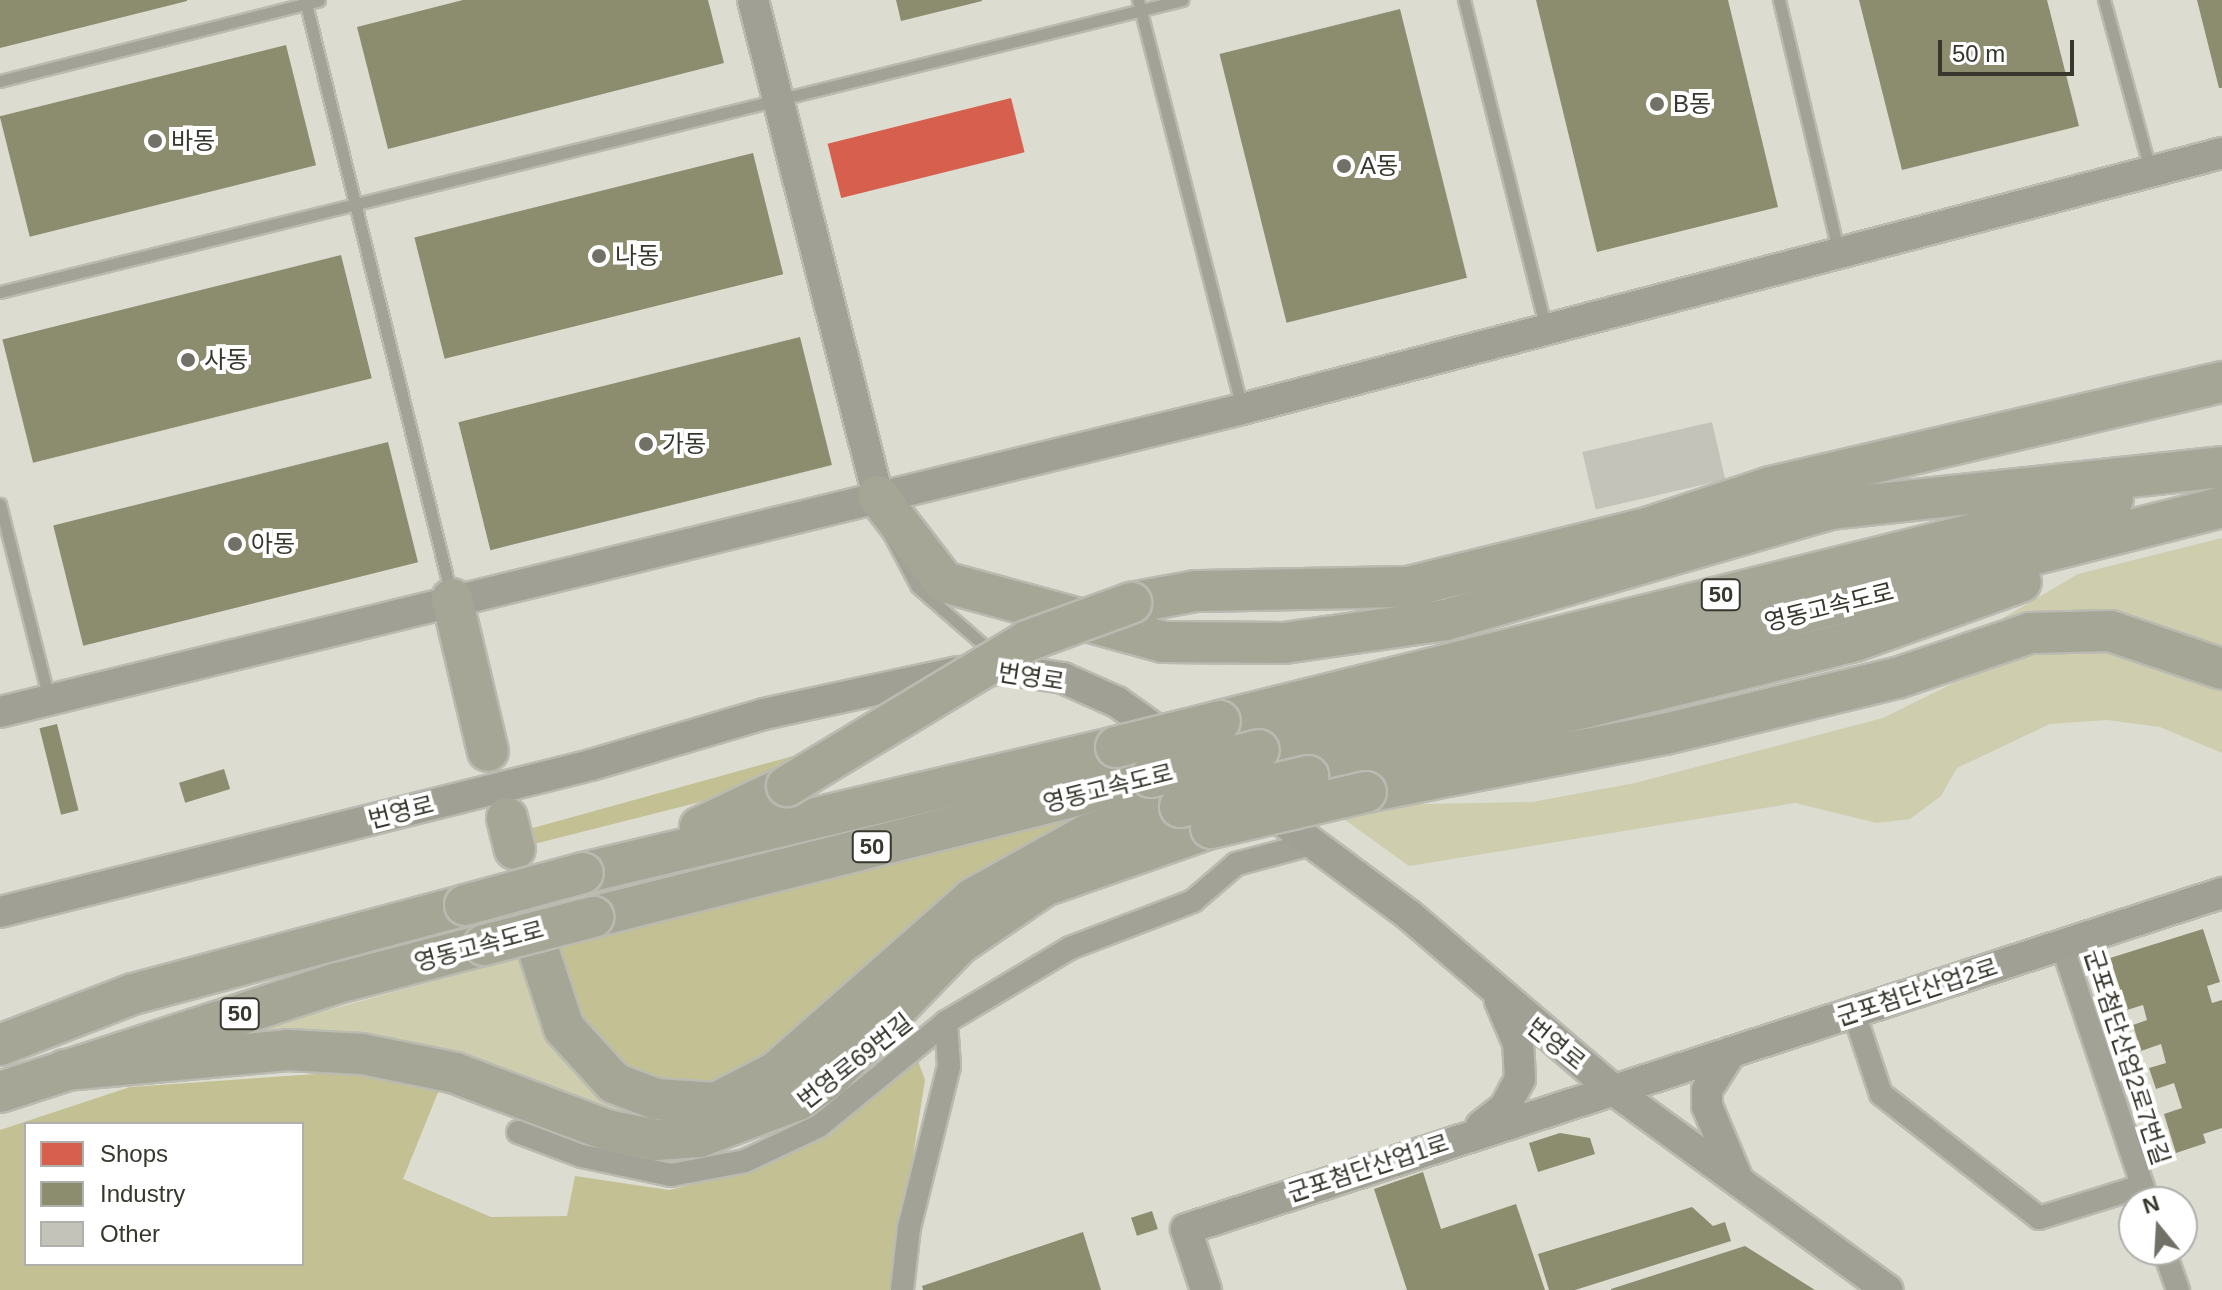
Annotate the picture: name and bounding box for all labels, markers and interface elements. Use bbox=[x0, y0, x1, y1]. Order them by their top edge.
scale bar bbox=[1942, 24, 2078, 74]
text: 50 m bbox=[1952, 40, 2005, 67]
place label: B동 bbox=[1673, 90, 1711, 118]
marker: B동 bbox=[1648, 95, 1666, 113]
place label: 바동 bbox=[171, 127, 215, 155]
marker: 바동 bbox=[146, 132, 164, 150]
place label: A동 bbox=[1360, 152, 1398, 180]
marker: A동 bbox=[1335, 157, 1353, 175]
place label: 나동 bbox=[615, 242, 659, 270]
marker: 나동 bbox=[590, 247, 608, 265]
place label: 사동 bbox=[204, 346, 248, 374]
marker: 사동 bbox=[179, 351, 197, 369]
place label: 가동 bbox=[662, 430, 706, 458]
marker: 가동 bbox=[637, 435, 655, 453]
place label: 아동 bbox=[251, 530, 295, 558]
marker: 아동 bbox=[226, 535, 244, 553]
road number: 50 bbox=[1699, 577, 1743, 613]
street label: 영동고속도로 bbox=[1761, 577, 1897, 637]
street label: 번영로 bbox=[996, 658, 1066, 696]
street label: 영동고속도로 bbox=[1040, 758, 1176, 818]
street label: 번영로 bbox=[365, 790, 437, 834]
road number: 50 bbox=[850, 829, 894, 865]
street label: 영동고속도로 bbox=[411, 915, 547, 977]
street label: 군포첨단산업2로7번길 bbox=[2078, 945, 2176, 1169]
street label: 군포첨단산업2로 bbox=[1833, 952, 2001, 1032]
road number: 50 bbox=[218, 996, 262, 1032]
street label: 번영로69번길 bbox=[792, 1007, 918, 1115]
street label: 번영로 bbox=[1521, 1012, 1591, 1076]
legend bbox=[24, 1122, 304, 1266]
street label: 군포첨단산업1로 bbox=[1284, 1128, 1452, 1208]
text: Shops bbox=[100, 1140, 168, 1167]
text: Industry bbox=[100, 1180, 185, 1207]
north arrow bbox=[2118, 1186, 2198, 1266]
text: N bbox=[2140, 1190, 2162, 1219]
text: Other bbox=[100, 1220, 160, 1247]

